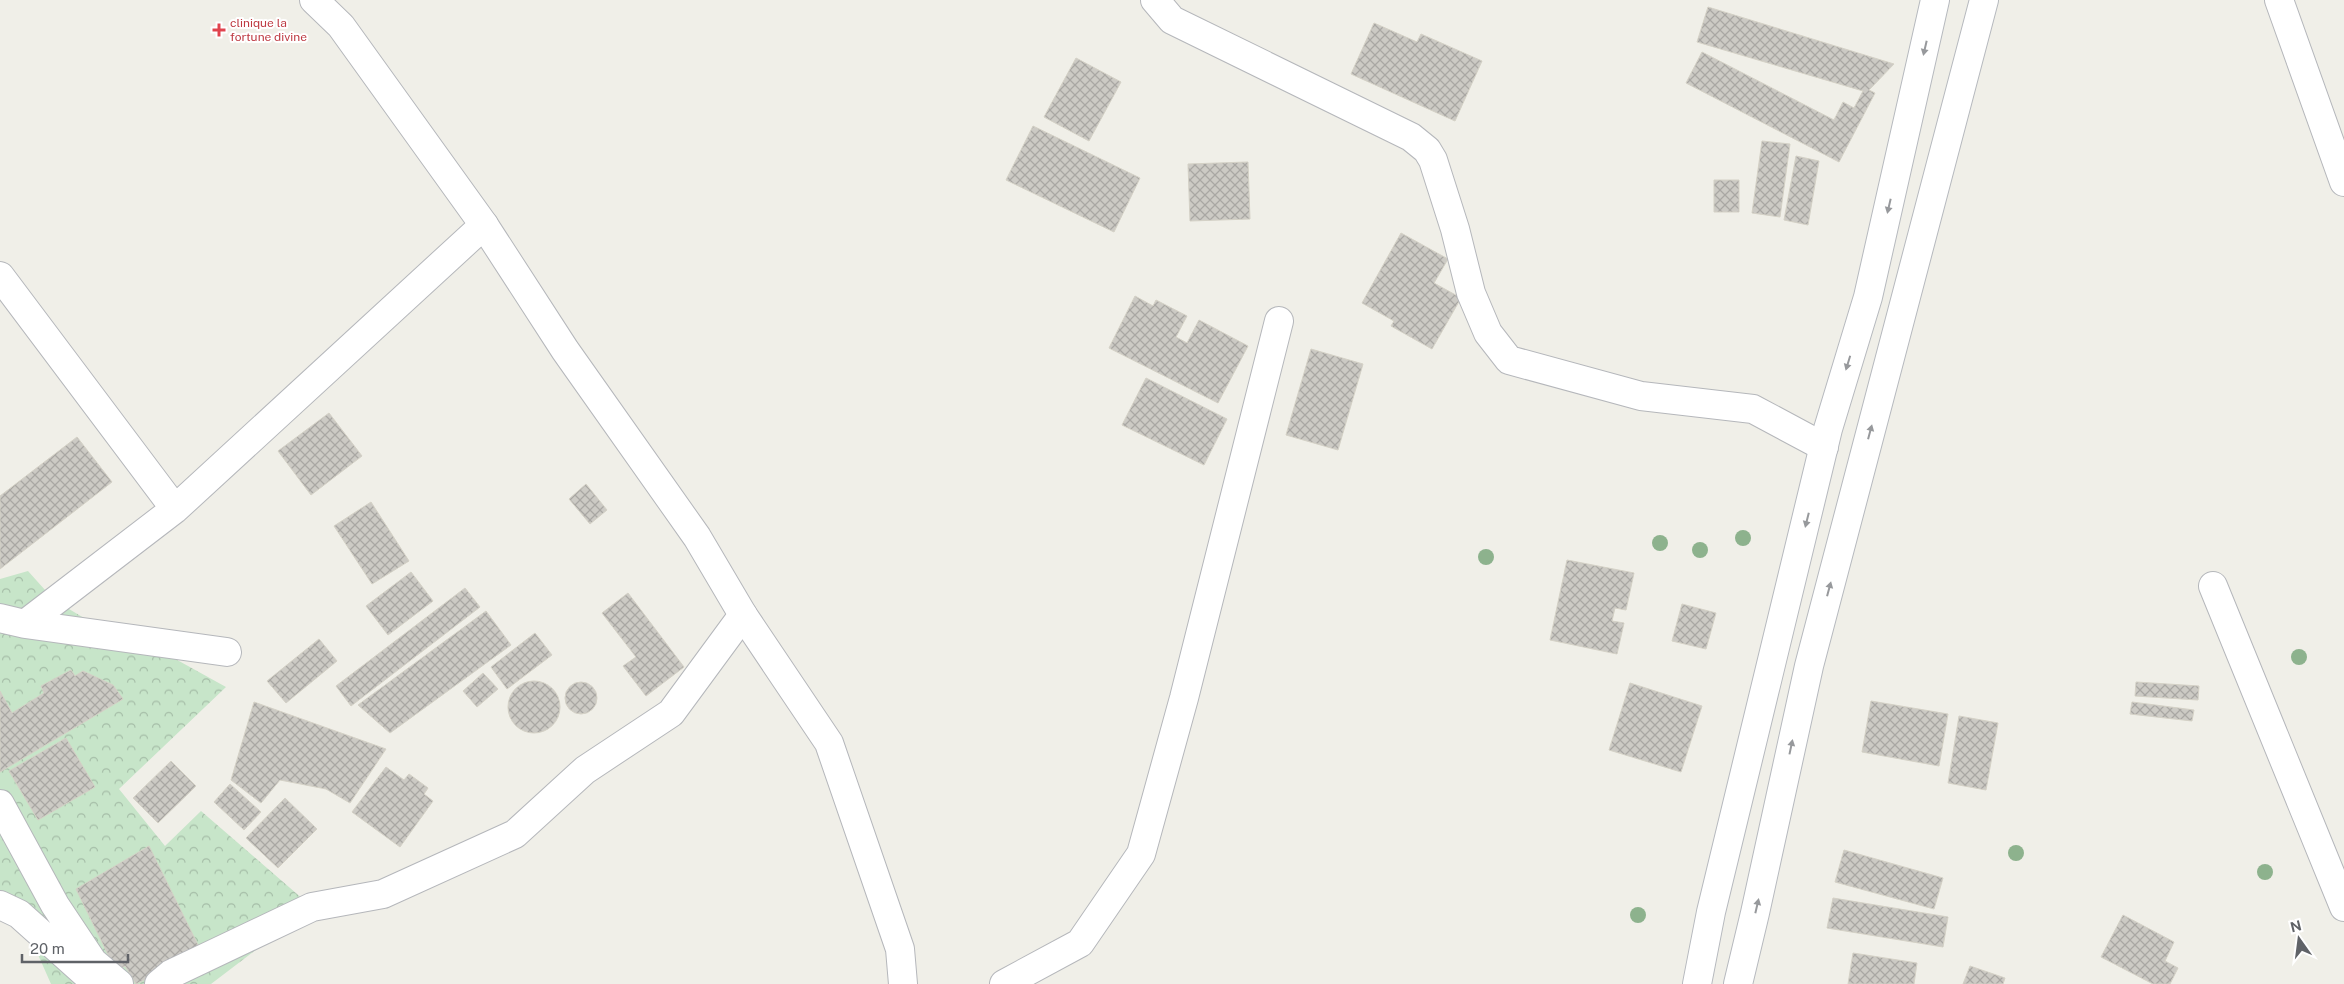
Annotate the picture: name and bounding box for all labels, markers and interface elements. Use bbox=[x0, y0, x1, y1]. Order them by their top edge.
place label: clinique la fortune divine bbox=[230, 16, 307, 44]
marker: clinique la fortune divine bbox=[212, 23, 226, 37]
one-way arrow bbox=[1921, 40, 1929, 55]
one-way arrow bbox=[1884, 198, 1892, 214]
one-way arrow bbox=[1843, 356, 1851, 371]
one-way arrow bbox=[1866, 424, 1874, 439]
one-way arrow bbox=[1802, 513, 1810, 528]
one-way arrow bbox=[1825, 581, 1833, 596]
one-way arrow bbox=[1788, 739, 1796, 755]
one-way arrow bbox=[1753, 898, 1761, 913]
north arrow bbox=[2274, 914, 2324, 964]
text: N bbox=[2289, 917, 2303, 935]
scale bar bbox=[22, 932, 129, 964]
text: 20 m bbox=[30, 940, 65, 957]

